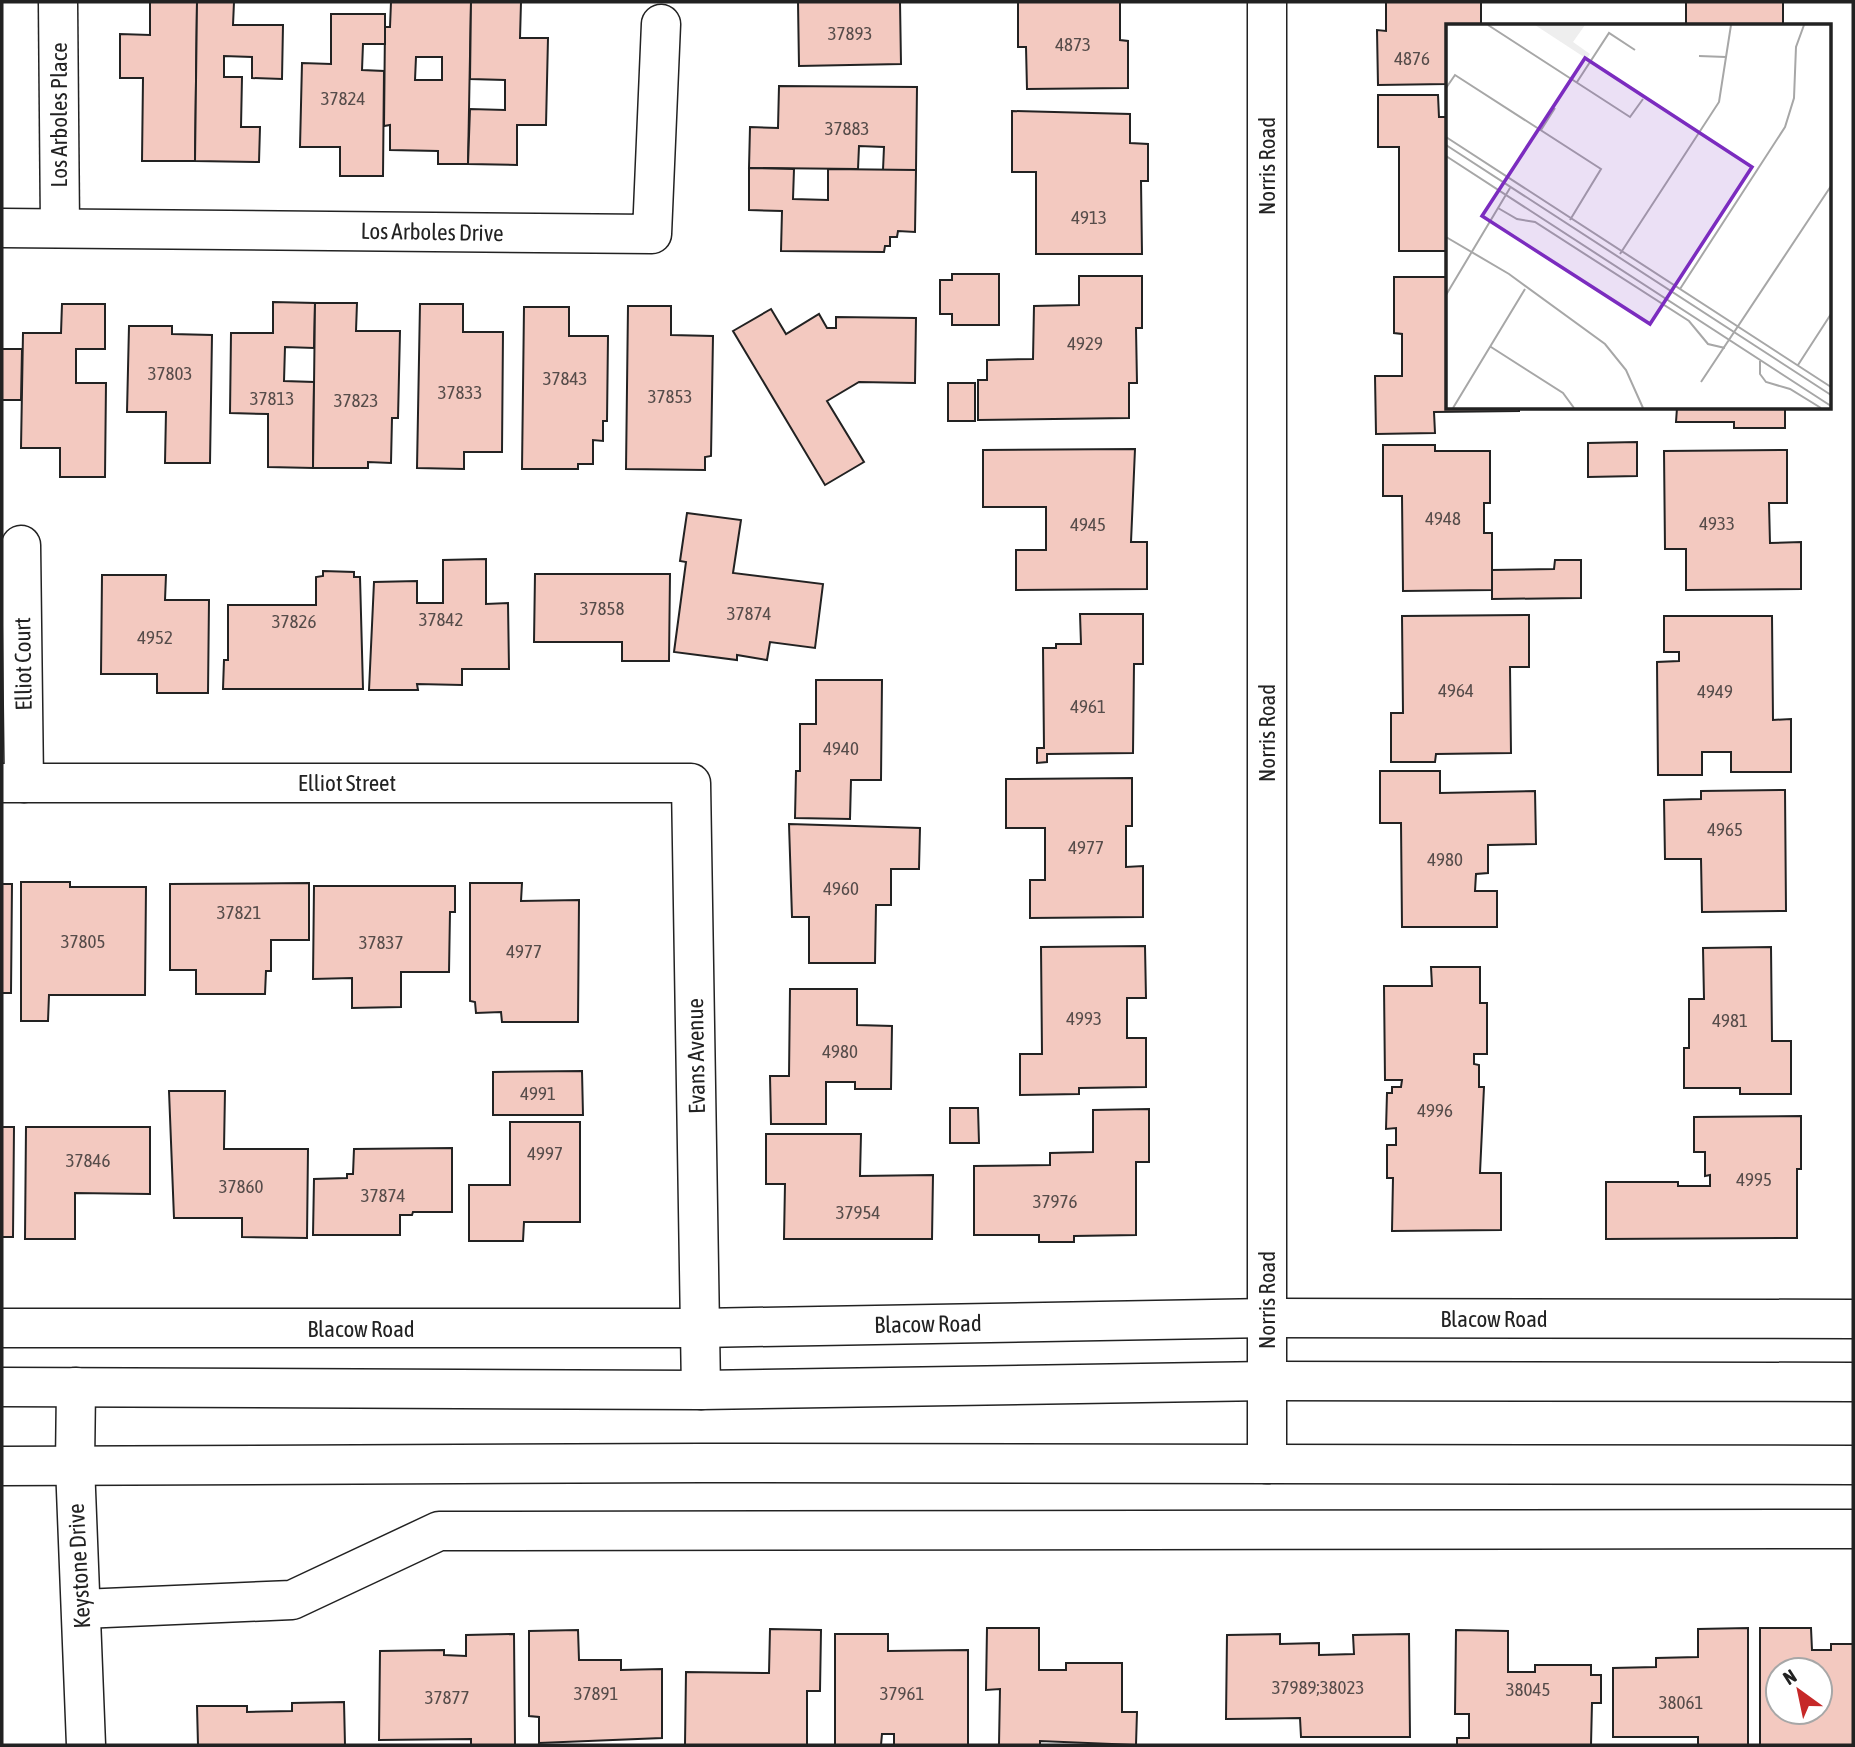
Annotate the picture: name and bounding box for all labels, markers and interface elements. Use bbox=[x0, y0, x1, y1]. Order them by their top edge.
house number: 37893 bbox=[828, 22, 872, 44]
inset map bbox=[1446, 24, 1830, 410]
house number: 4873 bbox=[1055, 33, 1091, 55]
street label: Los Arboles Place bbox=[46, 42, 72, 188]
house number: 4876 bbox=[1394, 47, 1430, 69]
house number: 37824 bbox=[321, 87, 365, 109]
house number: 37883 bbox=[825, 117, 869, 139]
street label: Norris Road bbox=[1254, 117, 1280, 215]
house number: 4913 bbox=[1071, 206, 1107, 228]
street label: Los Arboles Drive bbox=[360, 218, 504, 246]
house number: 4929 bbox=[1067, 332, 1103, 354]
house number: 37803 bbox=[148, 362, 192, 384]
house number: 37843 bbox=[543, 367, 587, 389]
house number: 37833 bbox=[438, 381, 482, 403]
house number: 37853 bbox=[648, 385, 692, 407]
house number: 37813 bbox=[250, 387, 294, 409]
house number: 37823 bbox=[334, 389, 378, 411]
house number: 4948 bbox=[1425, 507, 1461, 529]
house number: 4933 bbox=[1699, 512, 1735, 534]
house number: 4945 bbox=[1070, 513, 1106, 535]
house number: 37858 bbox=[580, 597, 624, 619]
house number: 37874 bbox=[727, 602, 771, 624]
house number: 37842 bbox=[419, 608, 463, 630]
house number: 37826 bbox=[272, 610, 316, 632]
street label: Elliot Court bbox=[9, 617, 37, 711]
house number: 4952 bbox=[137, 626, 173, 648]
house number: 4964 bbox=[1438, 679, 1474, 701]
house number: 4949 bbox=[1697, 680, 1733, 702]
street label: Norris Road bbox=[1254, 684, 1280, 782]
house number: 4961 bbox=[1070, 695, 1106, 717]
house number: 4940 bbox=[823, 737, 859, 759]
street label: Elliot Street bbox=[298, 770, 396, 796]
house number: 4965 bbox=[1707, 818, 1743, 840]
house number: 4977 bbox=[1068, 836, 1104, 858]
house number: 4980 bbox=[1427, 848, 1463, 870]
house number: 4960 bbox=[823, 877, 859, 899]
house number: 37821 bbox=[217, 901, 261, 923]
house number: 37805 bbox=[61, 930, 105, 952]
house number: 37837 bbox=[359, 931, 403, 953]
house number: 4977 bbox=[506, 940, 542, 962]
street label: Evans Avenue bbox=[682, 998, 710, 1114]
house number: 4993 bbox=[1066, 1007, 1102, 1029]
house number: 4981 bbox=[1712, 1009, 1748, 1031]
house number: 4980 bbox=[822, 1040, 858, 1062]
house number: 4991 bbox=[520, 1082, 556, 1104]
house number: 4996 bbox=[1417, 1099, 1453, 1121]
house number: 4997 bbox=[527, 1142, 563, 1164]
house number: 37846 bbox=[66, 1149, 110, 1171]
house number: 4995 bbox=[1736, 1168, 1772, 1190]
house number: 37860 bbox=[219, 1175, 263, 1197]
house number: 37874 bbox=[361, 1184, 405, 1206]
house number: 37976 bbox=[1033, 1190, 1077, 1212]
house number: 37954 bbox=[836, 1201, 880, 1223]
street label: Norris Road bbox=[1254, 1251, 1280, 1349]
street label: Blacow Road bbox=[1440, 1306, 1548, 1332]
street label: Blacow Road bbox=[874, 1310, 982, 1338]
street label: Blacow Road bbox=[307, 1316, 415, 1342]
street label: Keystone Drive bbox=[63, 1503, 95, 1629]
north arrow bbox=[1764, 1656, 1834, 1726]
text: N bbox=[1779, 1664, 1800, 1689]
house number: 37989;38023 bbox=[1272, 1676, 1364, 1698]
house number: 38045 bbox=[1506, 1678, 1550, 1700]
house number: 37891 bbox=[574, 1682, 618, 1704]
house number: 37961 bbox=[880, 1682, 924, 1704]
house number: 37877 bbox=[425, 1686, 469, 1708]
house number: 38061 bbox=[1659, 1691, 1703, 1713]

